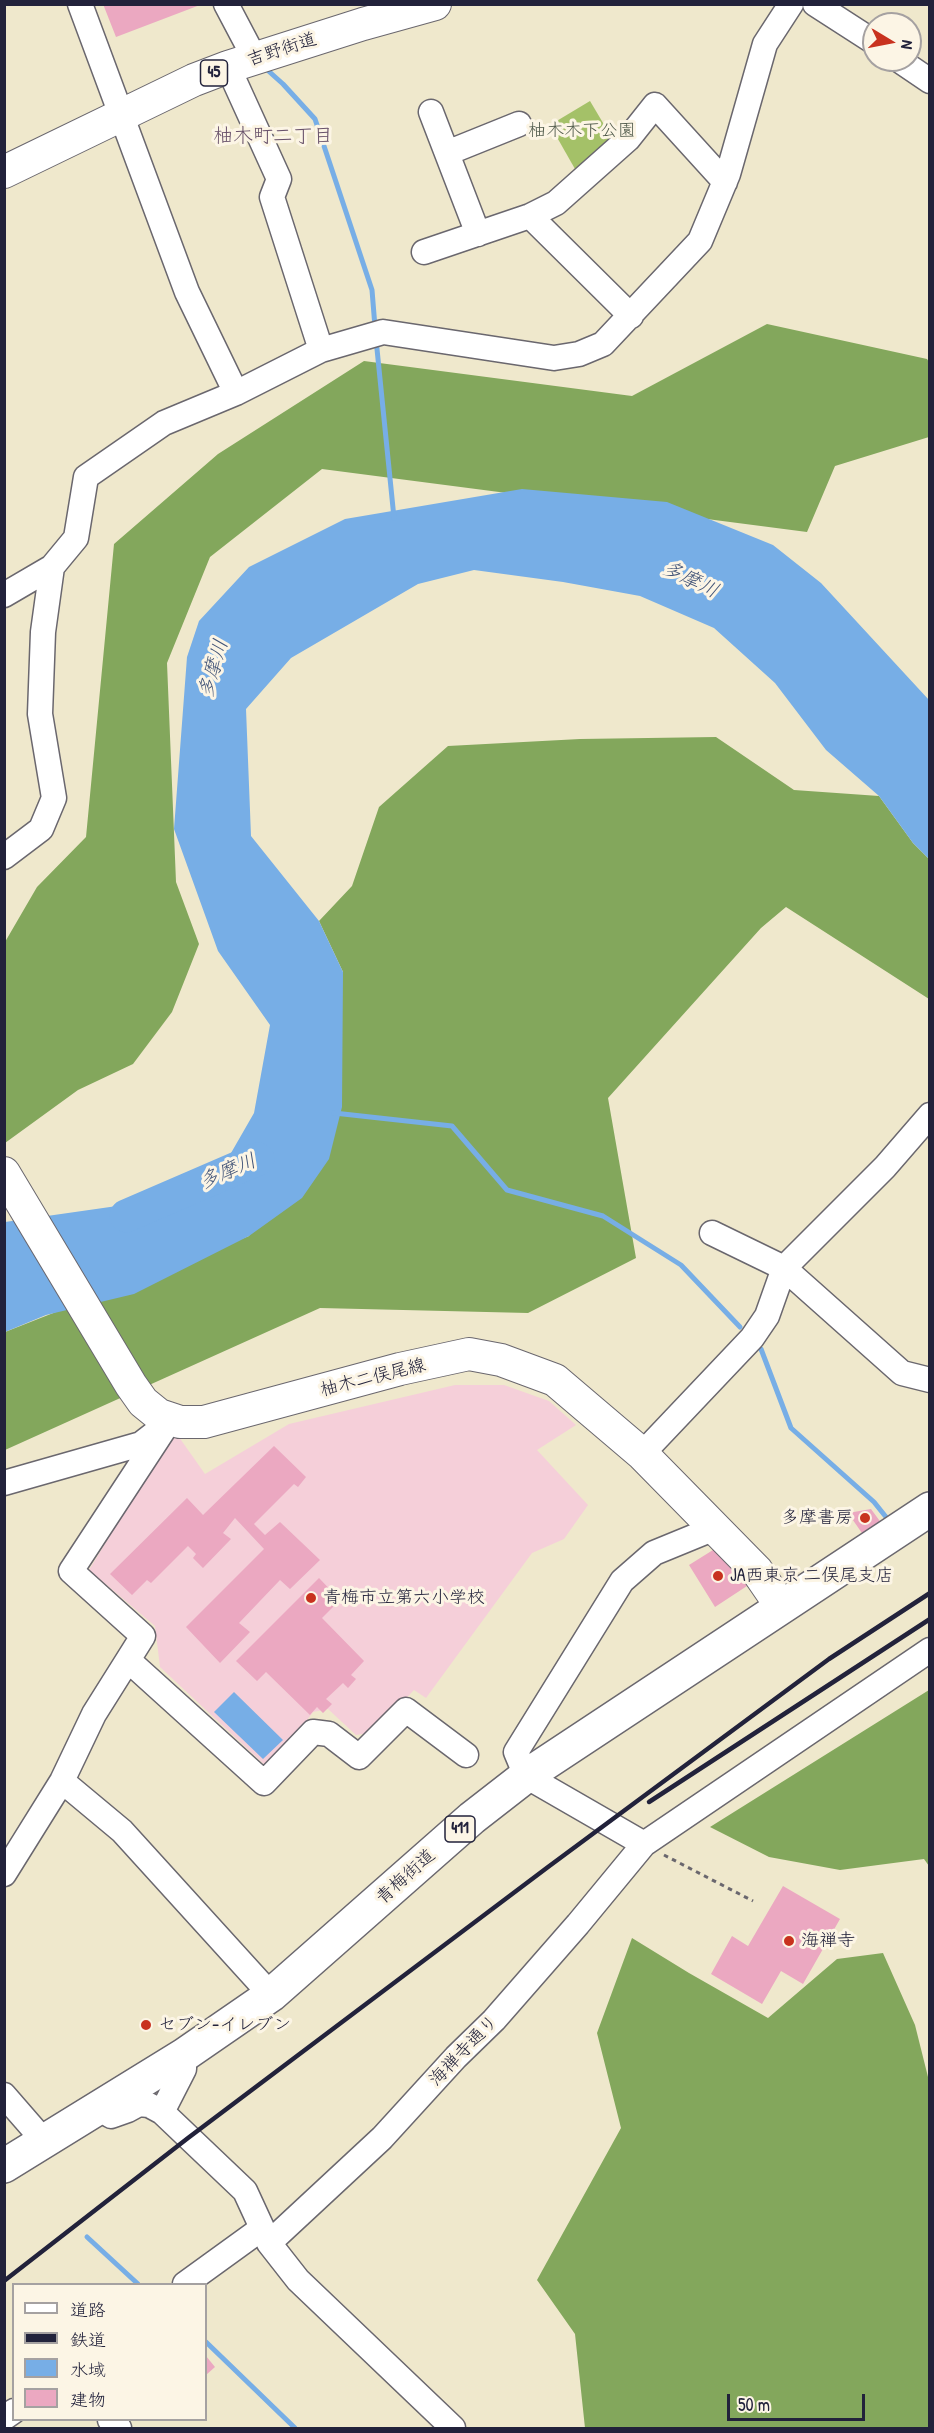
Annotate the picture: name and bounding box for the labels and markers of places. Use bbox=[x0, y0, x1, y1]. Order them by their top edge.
place label: 多摩書房 bbox=[781, 1507, 853, 1529]
marker: 多摩書房 bbox=[858, 1511, 872, 1525]
place label: JA西東京 二俣尾支店 bbox=[730, 1565, 894, 1587]
marker: JA西東京 二俣尾支店 bbox=[711, 1569, 725, 1583]
place label: 青梅市立第六小学校 bbox=[323, 1587, 485, 1609]
marker: 青梅市立第六小学校 bbox=[304, 1591, 318, 1605]
place label: 海禅寺 bbox=[801, 1930, 855, 1952]
marker: 海禅寺 bbox=[782, 1934, 796, 1948]
place label: セブン-イレブン bbox=[158, 2014, 291, 2036]
marker: セブン-イレブン bbox=[139, 2018, 153, 2032]

